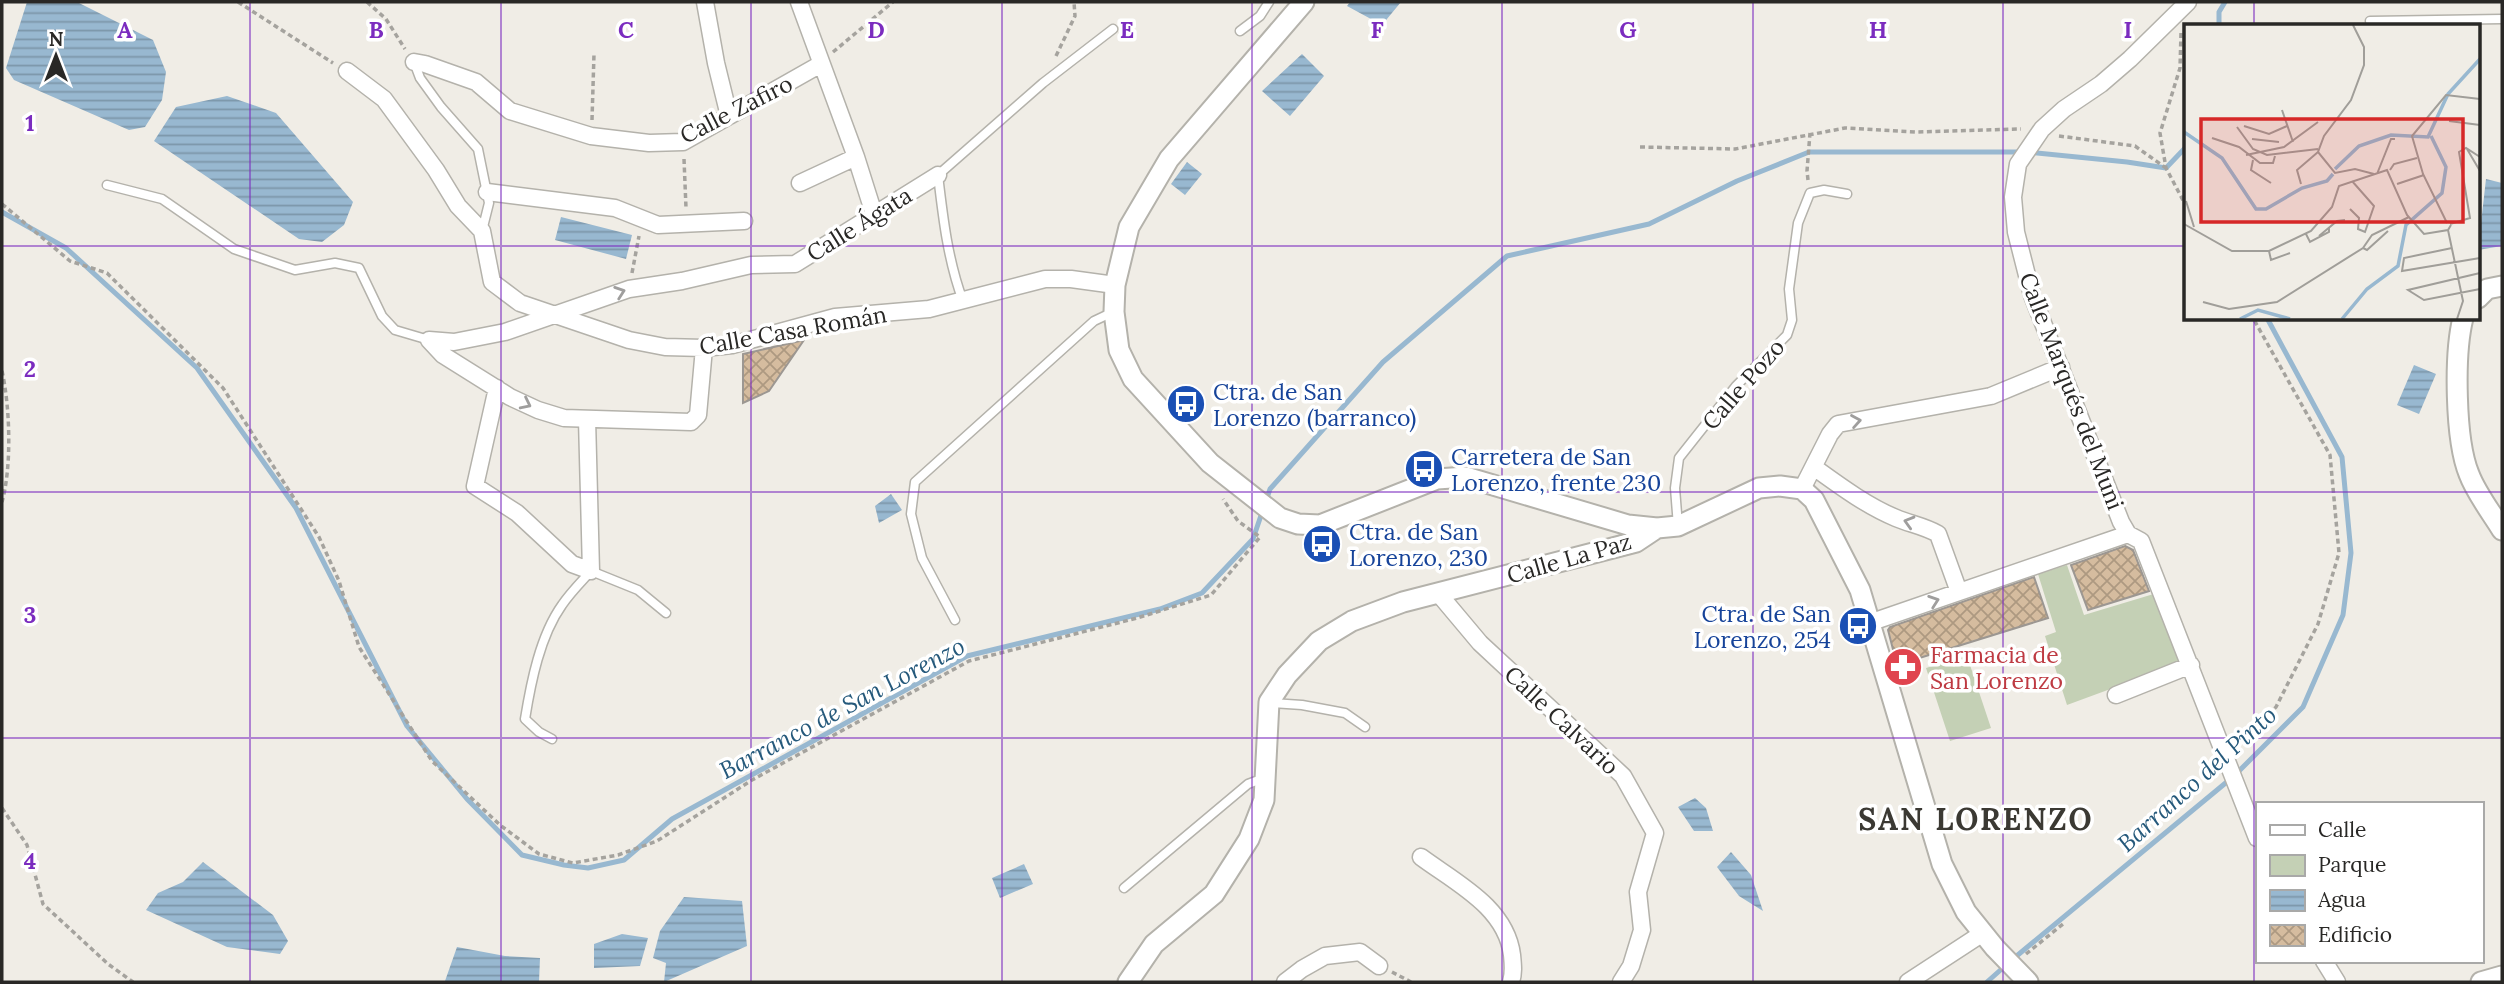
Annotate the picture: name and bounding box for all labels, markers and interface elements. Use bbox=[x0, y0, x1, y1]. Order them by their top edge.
text: A bbox=[117, 15, 133, 44]
text: B bbox=[368, 15, 384, 44]
text: C bbox=[618, 15, 634, 44]
text: D bbox=[867, 15, 885, 44]
text: E bbox=[1120, 15, 1134, 44]
text: F bbox=[1370, 15, 1384, 44]
text: G bbox=[1619, 15, 1637, 44]
text: H bbox=[1869, 15, 1887, 44]
text: I bbox=[2124, 15, 2132, 44]
north arrow bbox=[21, 21, 91, 91]
inset map bbox=[2184, 24, 2480, 320]
text: N bbox=[49, 27, 64, 51]
street label: Calle Zafiro bbox=[675, 68, 797, 150]
text: 1 bbox=[25, 108, 35, 137]
street label: Calle Ágata bbox=[801, 180, 917, 268]
street label: Calle Marqués del Muni bbox=[2013, 268, 2131, 514]
one-way arrow bbox=[614, 286, 626, 300]
street label: Calle Casa Román bbox=[697, 299, 889, 361]
street label: Calle Pozo bbox=[1696, 333, 1790, 435]
text: 2 bbox=[24, 354, 36, 383]
place label: Ctra. de San Lorenzo (barranco) bbox=[1213, 377, 1416, 433]
bus stop icon: Ctra. de San Lorenzo (barranco) bbox=[1165, 383, 1207, 425]
one-way arrow bbox=[519, 396, 531, 410]
one-way arrow bbox=[1850, 414, 1862, 429]
place label: Carretera de San Lorenzo, frente 230 bbox=[1451, 442, 1661, 497]
bus stop icon: Carretera de San Lorenzo, frente 230 bbox=[1403, 448, 1445, 490]
one-way arrow bbox=[1904, 516, 1916, 531]
place label: Ctra. de San Lorenzo, 230 bbox=[1349, 517, 1488, 572]
bus stop icon: Ctra. de San Lorenzo, 230 bbox=[1301, 523, 1343, 565]
street label: Calle La Paz bbox=[1503, 526, 1635, 590]
one-way arrow bbox=[1927, 595, 1939, 609]
place label: Ctra. de San Lorenzo, 254 bbox=[1694, 599, 1831, 654]
text: 3 bbox=[24, 600, 36, 629]
bus stop icon: Ctra. de San Lorenzo, 254 bbox=[1837, 605, 1879, 647]
water label: Barranco de San Lorenzo bbox=[714, 630, 970, 786]
place label: Farmacia de San Lorenzo bbox=[1930, 640, 2063, 695]
pharmacy icon: Farmacia de San Lorenzo bbox=[1882, 646, 1924, 688]
street label: Calle Calvario bbox=[1499, 660, 1625, 780]
water label: Barranco del Pinto bbox=[2111, 699, 2283, 859]
district label: SAN LORENZO bbox=[1858, 800, 2094, 838]
legend bbox=[2256, 802, 2483, 963]
text: Calle bbox=[2318, 816, 2366, 843]
text: 4 bbox=[24, 846, 36, 875]
text: Parque bbox=[2318, 851, 2386, 878]
text: Agua bbox=[2317, 886, 2366, 913]
text: Edificio bbox=[2318, 921, 2392, 948]

